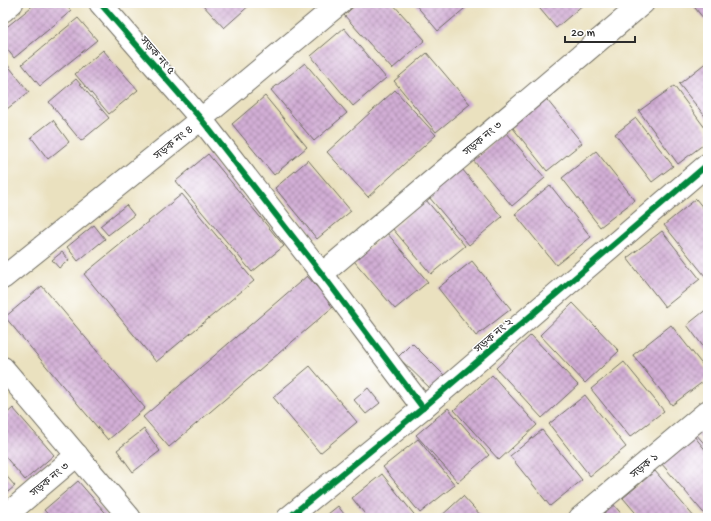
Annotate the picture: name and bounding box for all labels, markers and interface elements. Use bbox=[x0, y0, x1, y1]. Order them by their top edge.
scale bar bbox=[565, 18, 635, 44]
text: 20 m bbox=[571, 27, 596, 41]
street label: সড়ক নং ৫ bbox=[136, 34, 176, 78]
street label: সড়ক নং ৩ bbox=[461, 120, 505, 160]
street label: সড়ক নং ৪ bbox=[152, 124, 196, 164]
street label: সড়ক নং ২ bbox=[472, 316, 516, 357]
street label: সড়ক ১ bbox=[628, 451, 662, 482]
street label: সড়ক নং ৩ bbox=[28, 461, 72, 501]

